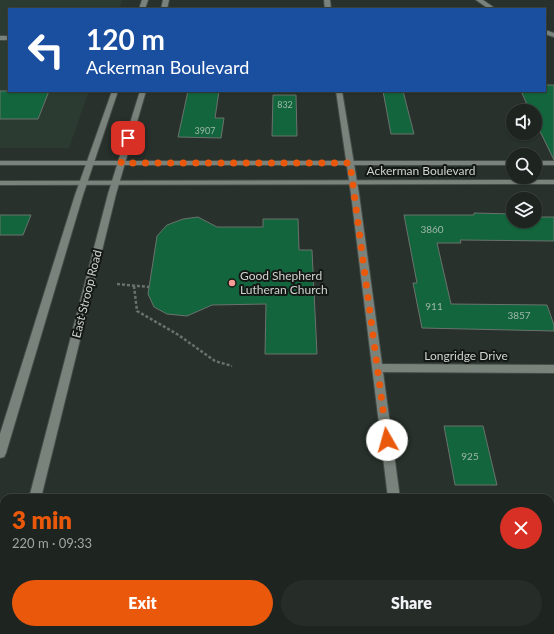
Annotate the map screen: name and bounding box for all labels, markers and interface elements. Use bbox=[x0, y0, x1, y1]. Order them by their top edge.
text: 120 m bbox=[86, 22, 165, 56]
icon: left bbox=[20, 24, 72, 76]
text: Ackerman Boulevard bbox=[86, 56, 249, 78]
house number: 832 bbox=[277, 99, 293, 110]
map controls bbox=[506, 104, 542, 228]
button: sound bbox=[506, 104, 542, 140]
pin bbox=[111, 121, 145, 155]
house number: 3907 bbox=[195, 125, 215, 136]
icon: arrive bbox=[117, 127, 139, 149]
button: search bbox=[506, 148, 542, 184]
street label: Ackerman Boulevard bbox=[367, 163, 475, 178]
button: layers bbox=[506, 192, 542, 228]
house number: 3860 bbox=[420, 223, 444, 235]
street label: East Stroop Road bbox=[68, 248, 105, 339]
place label: Good Shepherd Lutheran Church bbox=[240, 268, 328, 297]
marker: Good Shepherd Lutheran Church bbox=[227, 278, 237, 288]
house number: 911 bbox=[425, 300, 443, 312]
house number: 3857 bbox=[507, 309, 531, 321]
street label: Longridge Drive bbox=[424, 348, 508, 363]
position arrow bbox=[366, 419, 408, 461]
house number: 925 bbox=[461, 450, 479, 462]
text: 3 min bbox=[12, 505, 72, 534]
button: close bbox=[500, 507, 542, 549]
text: 220 m · 09:33 bbox=[12, 535, 92, 551]
button: Exit bbox=[12, 580, 273, 626]
button: Share bbox=[281, 580, 542, 626]

